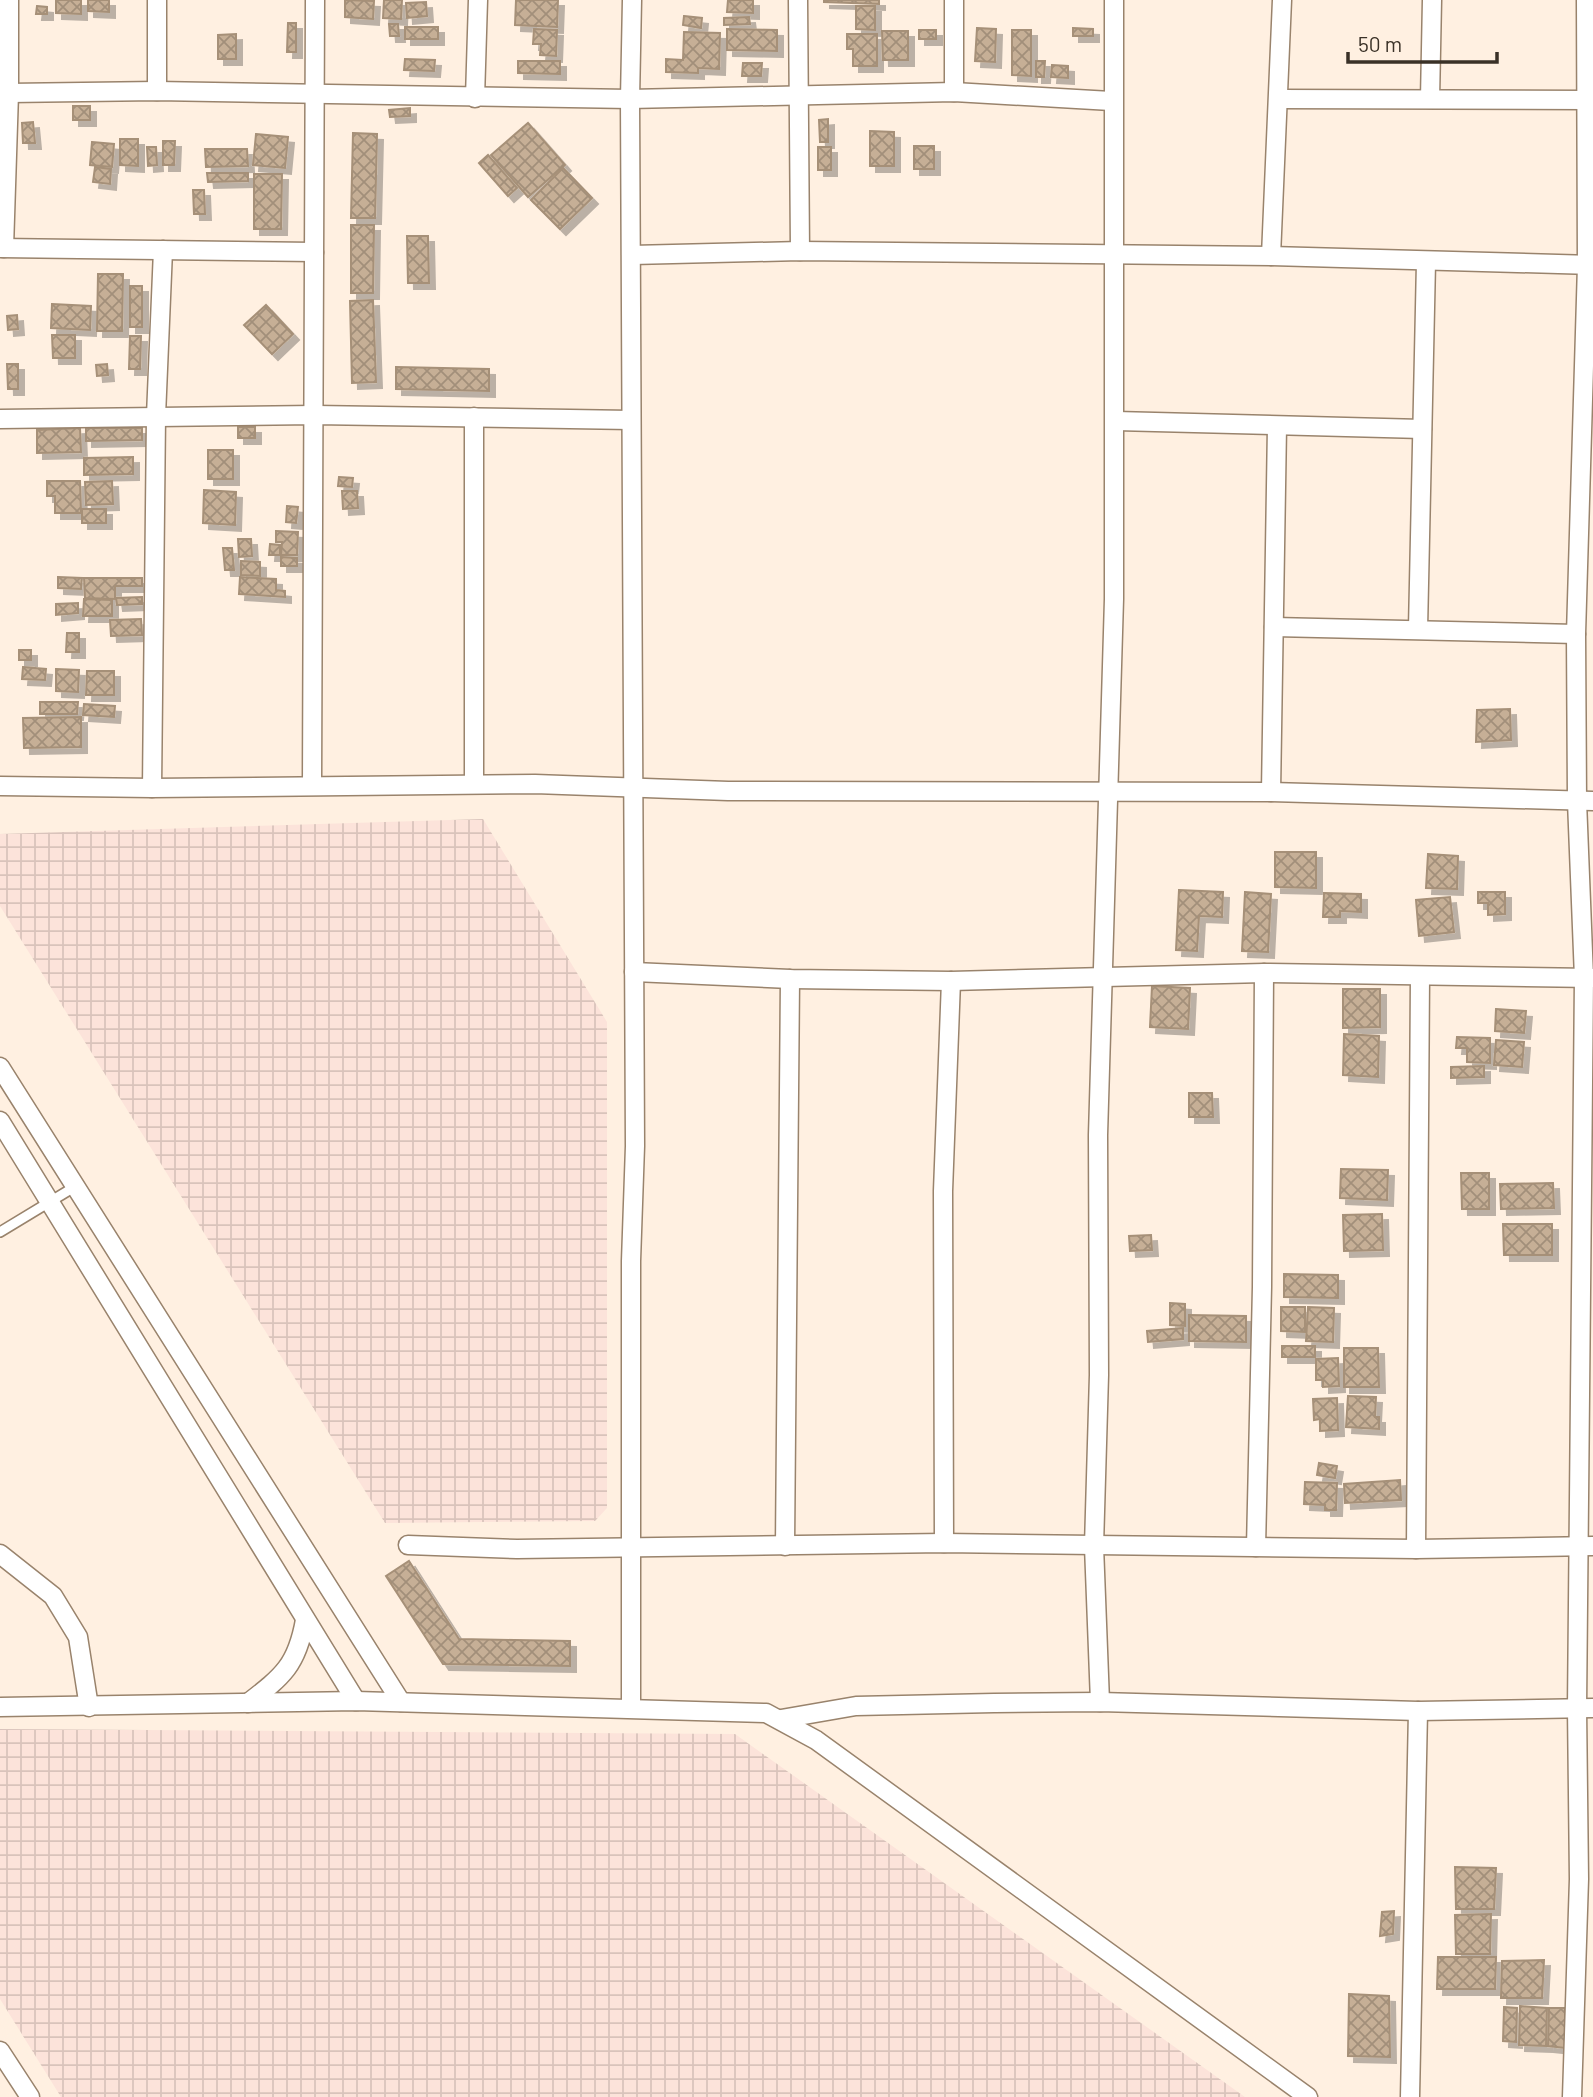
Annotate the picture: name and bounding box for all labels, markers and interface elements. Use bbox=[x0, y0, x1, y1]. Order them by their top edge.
scale bar bbox=[1348, 21, 1497, 65]
text: 50 m bbox=[1358, 31, 1402, 56]

